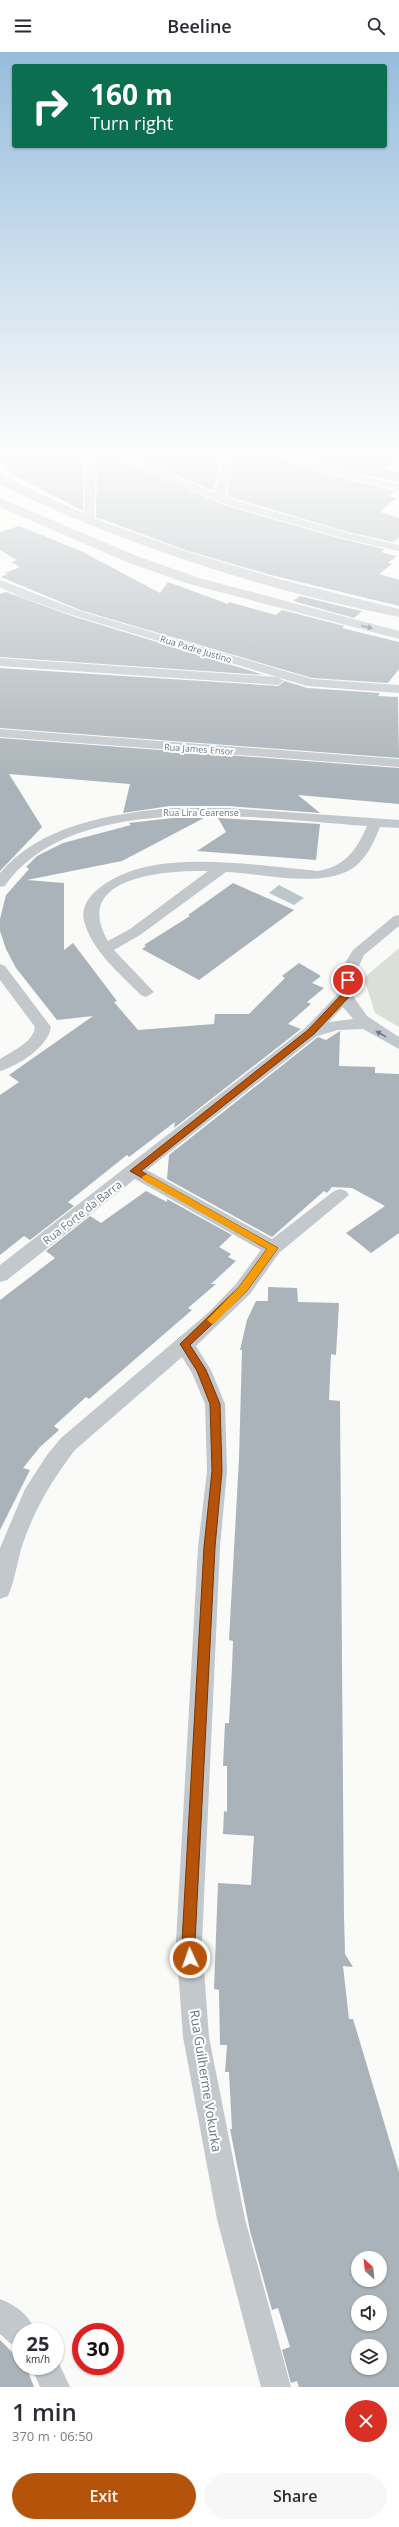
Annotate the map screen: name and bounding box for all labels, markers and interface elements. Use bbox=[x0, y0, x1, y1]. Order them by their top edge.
text: Beeline bbox=[167, 14, 232, 38]
icon: menu bbox=[12, 15, 34, 37]
icon: search bbox=[365, 15, 387, 37]
text: 160 m bbox=[90, 75, 173, 113]
icon: right bbox=[24, 80, 76, 132]
text: Turn right bbox=[90, 111, 173, 135]
one-way arrow bbox=[361, 625, 374, 631]
street label: Rua Padre Justino bbox=[159, 632, 233, 666]
street label: Rua James Ensor bbox=[164, 740, 235, 758]
street label: Rua Lira Cearense bbox=[163, 806, 239, 819]
pin bbox=[331, 963, 365, 997]
icon: arrive bbox=[337, 969, 359, 991]
one-way arrow bbox=[375, 1030, 387, 1037]
street label: Rua Forte da Barra bbox=[39, 1176, 125, 1248]
position arrow bbox=[169, 1937, 211, 1979]
street label: Rua Guilherme Vokurka bbox=[186, 2009, 226, 2153]
north arrow bbox=[351, 2251, 387, 2287]
map controls bbox=[351, 2251, 387, 2375]
button: sound bbox=[351, 2295, 387, 2331]
speed limit sign: 30 bbox=[72, 2323, 124, 2375]
text: 25 bbox=[27, 2330, 49, 2357]
button: layers bbox=[351, 2339, 387, 2375]
text: km/h bbox=[26, 2352, 50, 2366]
text: 1 min bbox=[12, 2395, 77, 2428]
button: close bbox=[345, 2400, 387, 2442]
text: 370 m · 06:50 bbox=[12, 2427, 93, 2445]
button: Exit bbox=[12, 2473, 196, 2519]
button: Share bbox=[204, 2473, 387, 2519]

